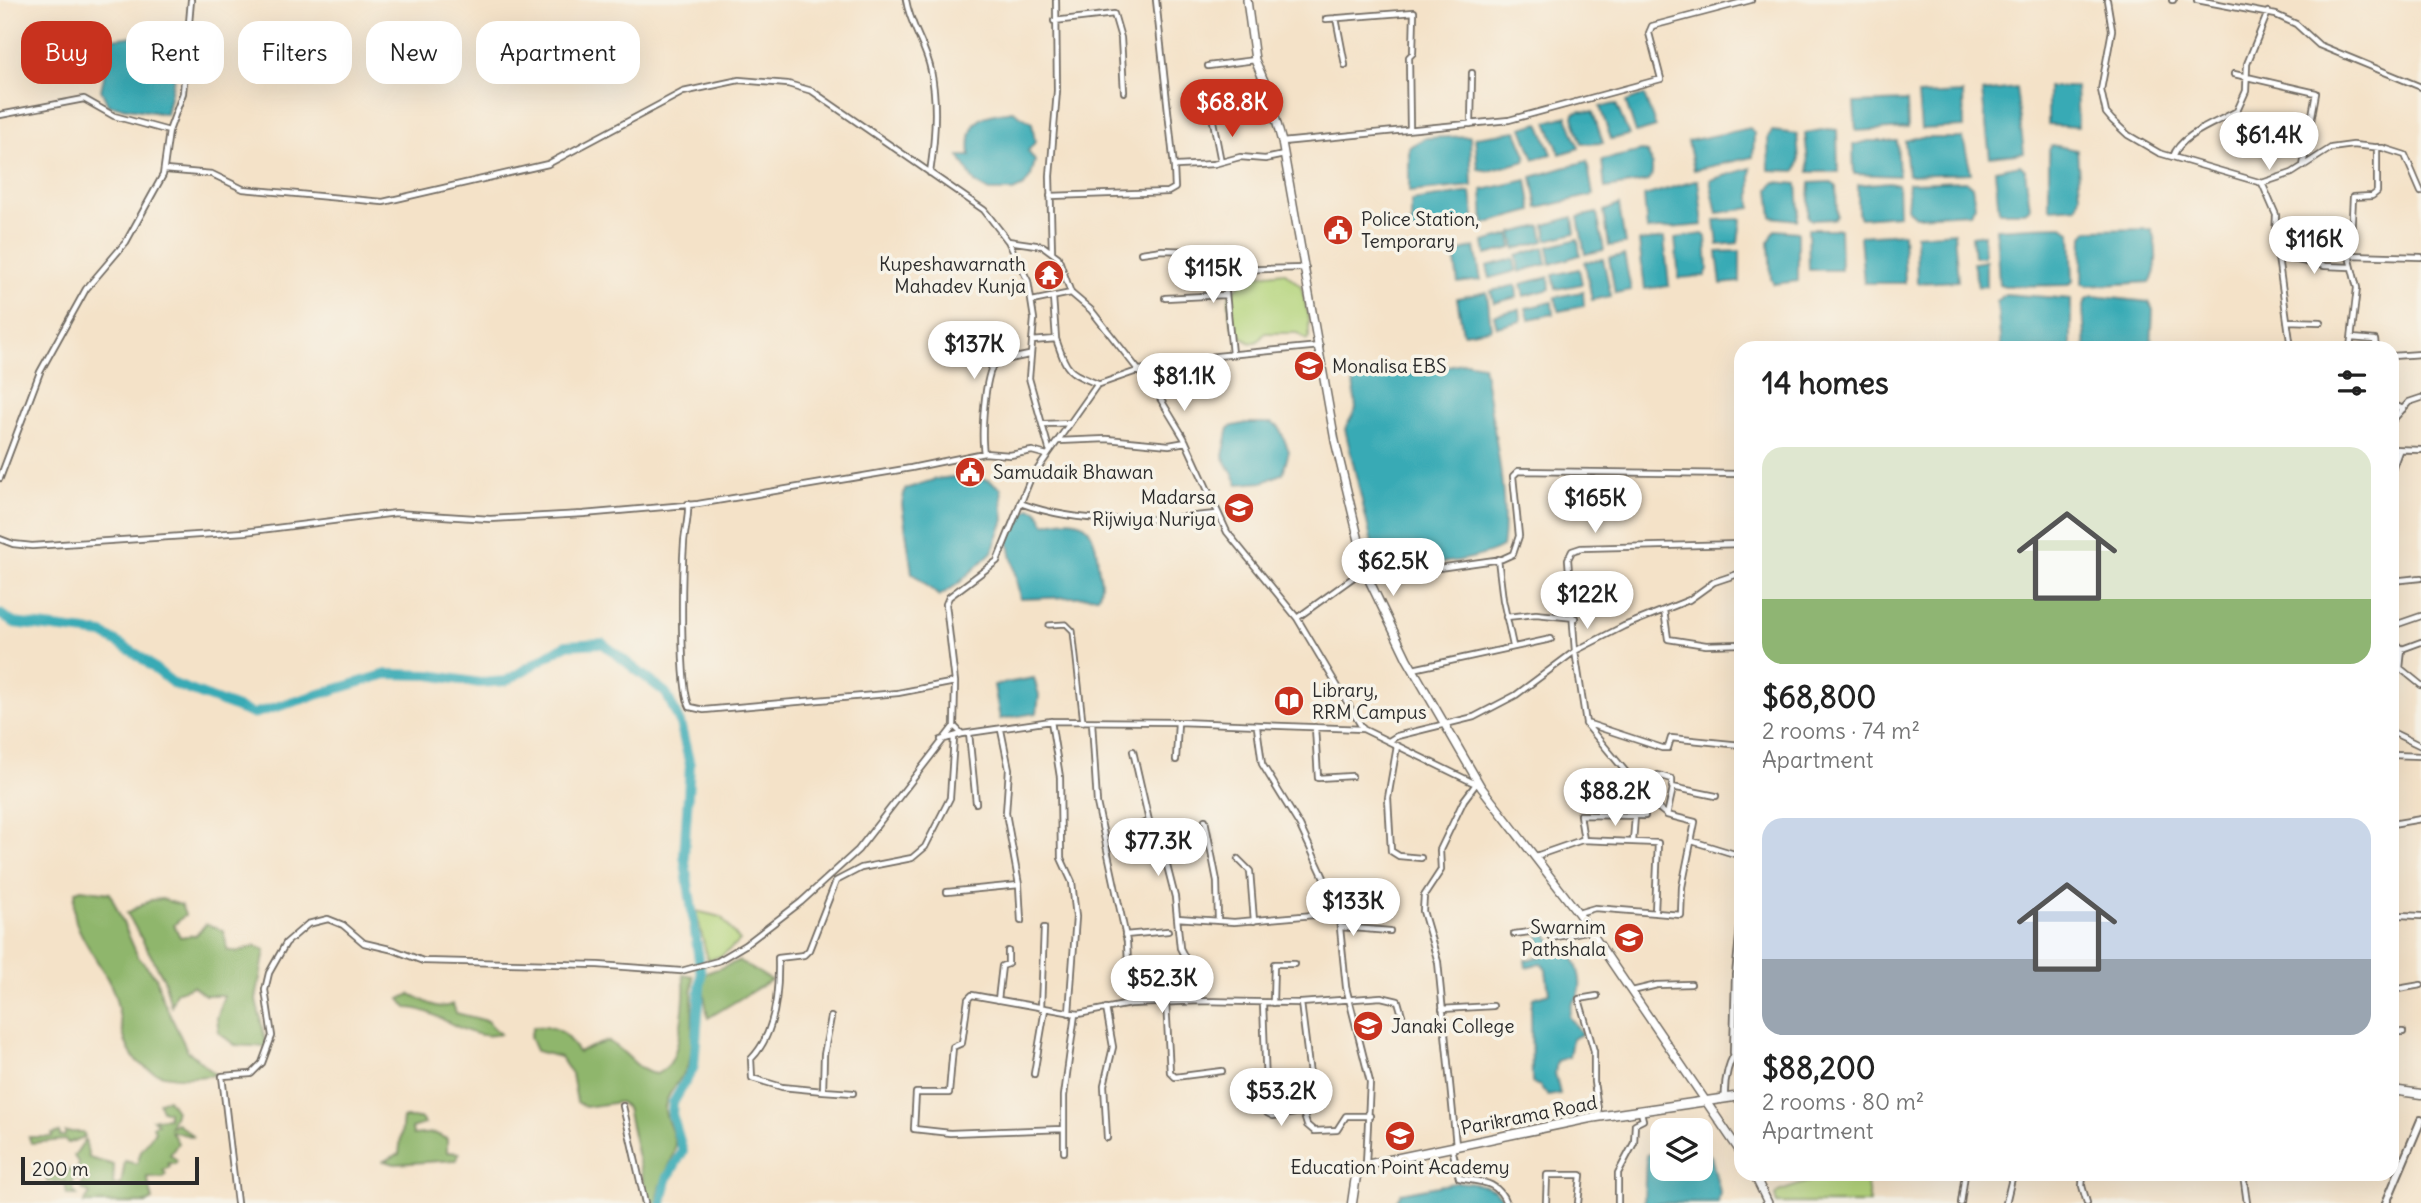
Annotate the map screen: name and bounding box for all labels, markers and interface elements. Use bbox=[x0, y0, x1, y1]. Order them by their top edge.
chip: Buy bbox=[21, 21, 112, 84]
chip: Rent bbox=[126, 21, 224, 84]
chip: Filters bbox=[238, 21, 352, 84]
chip: New bbox=[366, 21, 462, 84]
chip: Apartment bbox=[476, 21, 640, 84]
pin: $68.8K bbox=[1175, 80, 1289, 139]
text: $68.8K bbox=[1196, 87, 1268, 116]
pin: $61.4K bbox=[2212, 113, 2326, 172]
text: $61.4K bbox=[2236, 120, 2302, 149]
place label: Police Station, Temporary bbox=[1361, 207, 1479, 253]
public building icon: Police Station, Temporary bbox=[1321, 213, 1355, 247]
pin: $116K bbox=[2265, 216, 2363, 276]
text: $116K bbox=[2285, 224, 2343, 253]
pin: $115K bbox=[1164, 246, 1262, 305]
place label: Kupeshawarnath Mahadev Kunja bbox=[879, 252, 1026, 298]
text: $115K bbox=[1184, 253, 1242, 282]
temple icon: Kupeshawarnath Mahadev Kunja bbox=[1032, 258, 1066, 292]
pin: $137K bbox=[925, 322, 1023, 381]
text: $137K bbox=[944, 329, 1004, 358]
school or university icon: Monalisa EBS bbox=[1292, 349, 1326, 383]
pin: $81.1K bbox=[1127, 354, 1241, 413]
place label: Monalisa EBS bbox=[1332, 354, 1447, 378]
text: $81.1K bbox=[1153, 361, 1215, 390]
text: 14 homes bbox=[1762, 364, 1889, 402]
icon: filters bbox=[2333, 364, 2371, 402]
public building icon: Samudaik Bhawan bbox=[953, 455, 987, 489]
place label: Samudaik Bhawan bbox=[993, 460, 1154, 484]
pin: $165K bbox=[1546, 476, 1644, 535]
text: $165K bbox=[1564, 483, 1626, 512]
place label: Madarsa Rijwiya Nuriya bbox=[1092, 485, 1216, 531]
school or university icon: Madarsa Rijwiya Nuriya bbox=[1222, 491, 1256, 525]
icon: home bbox=[2004, 493, 2130, 619]
pin: $62.5K bbox=[1336, 538, 1450, 598]
text: $62.5K bbox=[1358, 546, 1428, 575]
pin: $122K bbox=[1538, 572, 1636, 631]
text: $122K bbox=[1557, 579, 1617, 608]
place label: Library, RRM Campus bbox=[1312, 678, 1427, 724]
text: $68,800 bbox=[1762, 678, 1876, 716]
library icon: Library, RRM Campus bbox=[1272, 684, 1306, 718]
text: 2 rooms · 74 m² bbox=[1762, 716, 1920, 745]
text: Apartment bbox=[1762, 745, 1874, 774]
pin: $88.2K bbox=[1558, 768, 1672, 828]
text: $88.2K bbox=[1580, 776, 1650, 805]
pin: $77.3K bbox=[1101, 818, 1215, 878]
text: $77.3K bbox=[1124, 826, 1192, 855]
icon: home bbox=[2004, 864, 2130, 990]
pin: $133K bbox=[1304, 878, 1402, 938]
text: $133K bbox=[1322, 886, 1384, 915]
place label: Swarnim Pathshala bbox=[1521, 915, 1606, 961]
school or university icon: Swarnim Pathshala bbox=[1612, 921, 1646, 955]
pin: $52.3K bbox=[1105, 956, 1219, 1015]
text: $52.3K bbox=[1127, 963, 1197, 992]
school or university icon: Janaki College bbox=[1351, 1009, 1385, 1043]
place label: Janaki College bbox=[1391, 1014, 1514, 1038]
text: $88,200 bbox=[1762, 1049, 1875, 1087]
pin: $53.2K bbox=[1224, 1068, 1338, 1128]
text: $53.2K bbox=[1246, 1076, 1316, 1105]
text: 2 rooms · 80 m² bbox=[1762, 1087, 1924, 1116]
street label: Parikrama Road bbox=[1459, 1090, 1599, 1140]
text: Apartment bbox=[1762, 1116, 1874, 1145]
map controls bbox=[1650, 1118, 1713, 1181]
button: layers bbox=[1650, 1118, 1713, 1181]
school or university icon: Education Point Academy bbox=[1383, 1119, 1417, 1153]
scale bar bbox=[21, 1154, 200, 1186]
place label: Education Point Academy bbox=[1290, 1155, 1510, 1179]
text: 200 m bbox=[32, 1157, 89, 1181]

